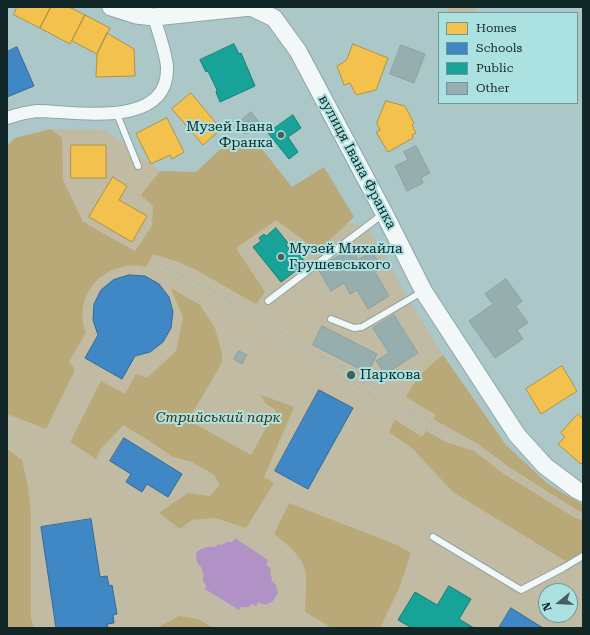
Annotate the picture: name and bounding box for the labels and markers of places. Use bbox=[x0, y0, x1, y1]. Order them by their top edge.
place label: Музей Івана Франка bbox=[186, 119, 273, 152]
marker: Музей Івана Франка bbox=[276, 130, 286, 140]
place label: Музей Михайла Грушевського bbox=[289, 241, 403, 274]
marker: Музей Михайла Грушевського bbox=[276, 252, 286, 262]
place label: Паркова bbox=[360, 367, 421, 383]
marker: Паркова bbox=[345, 369, 357, 381]

